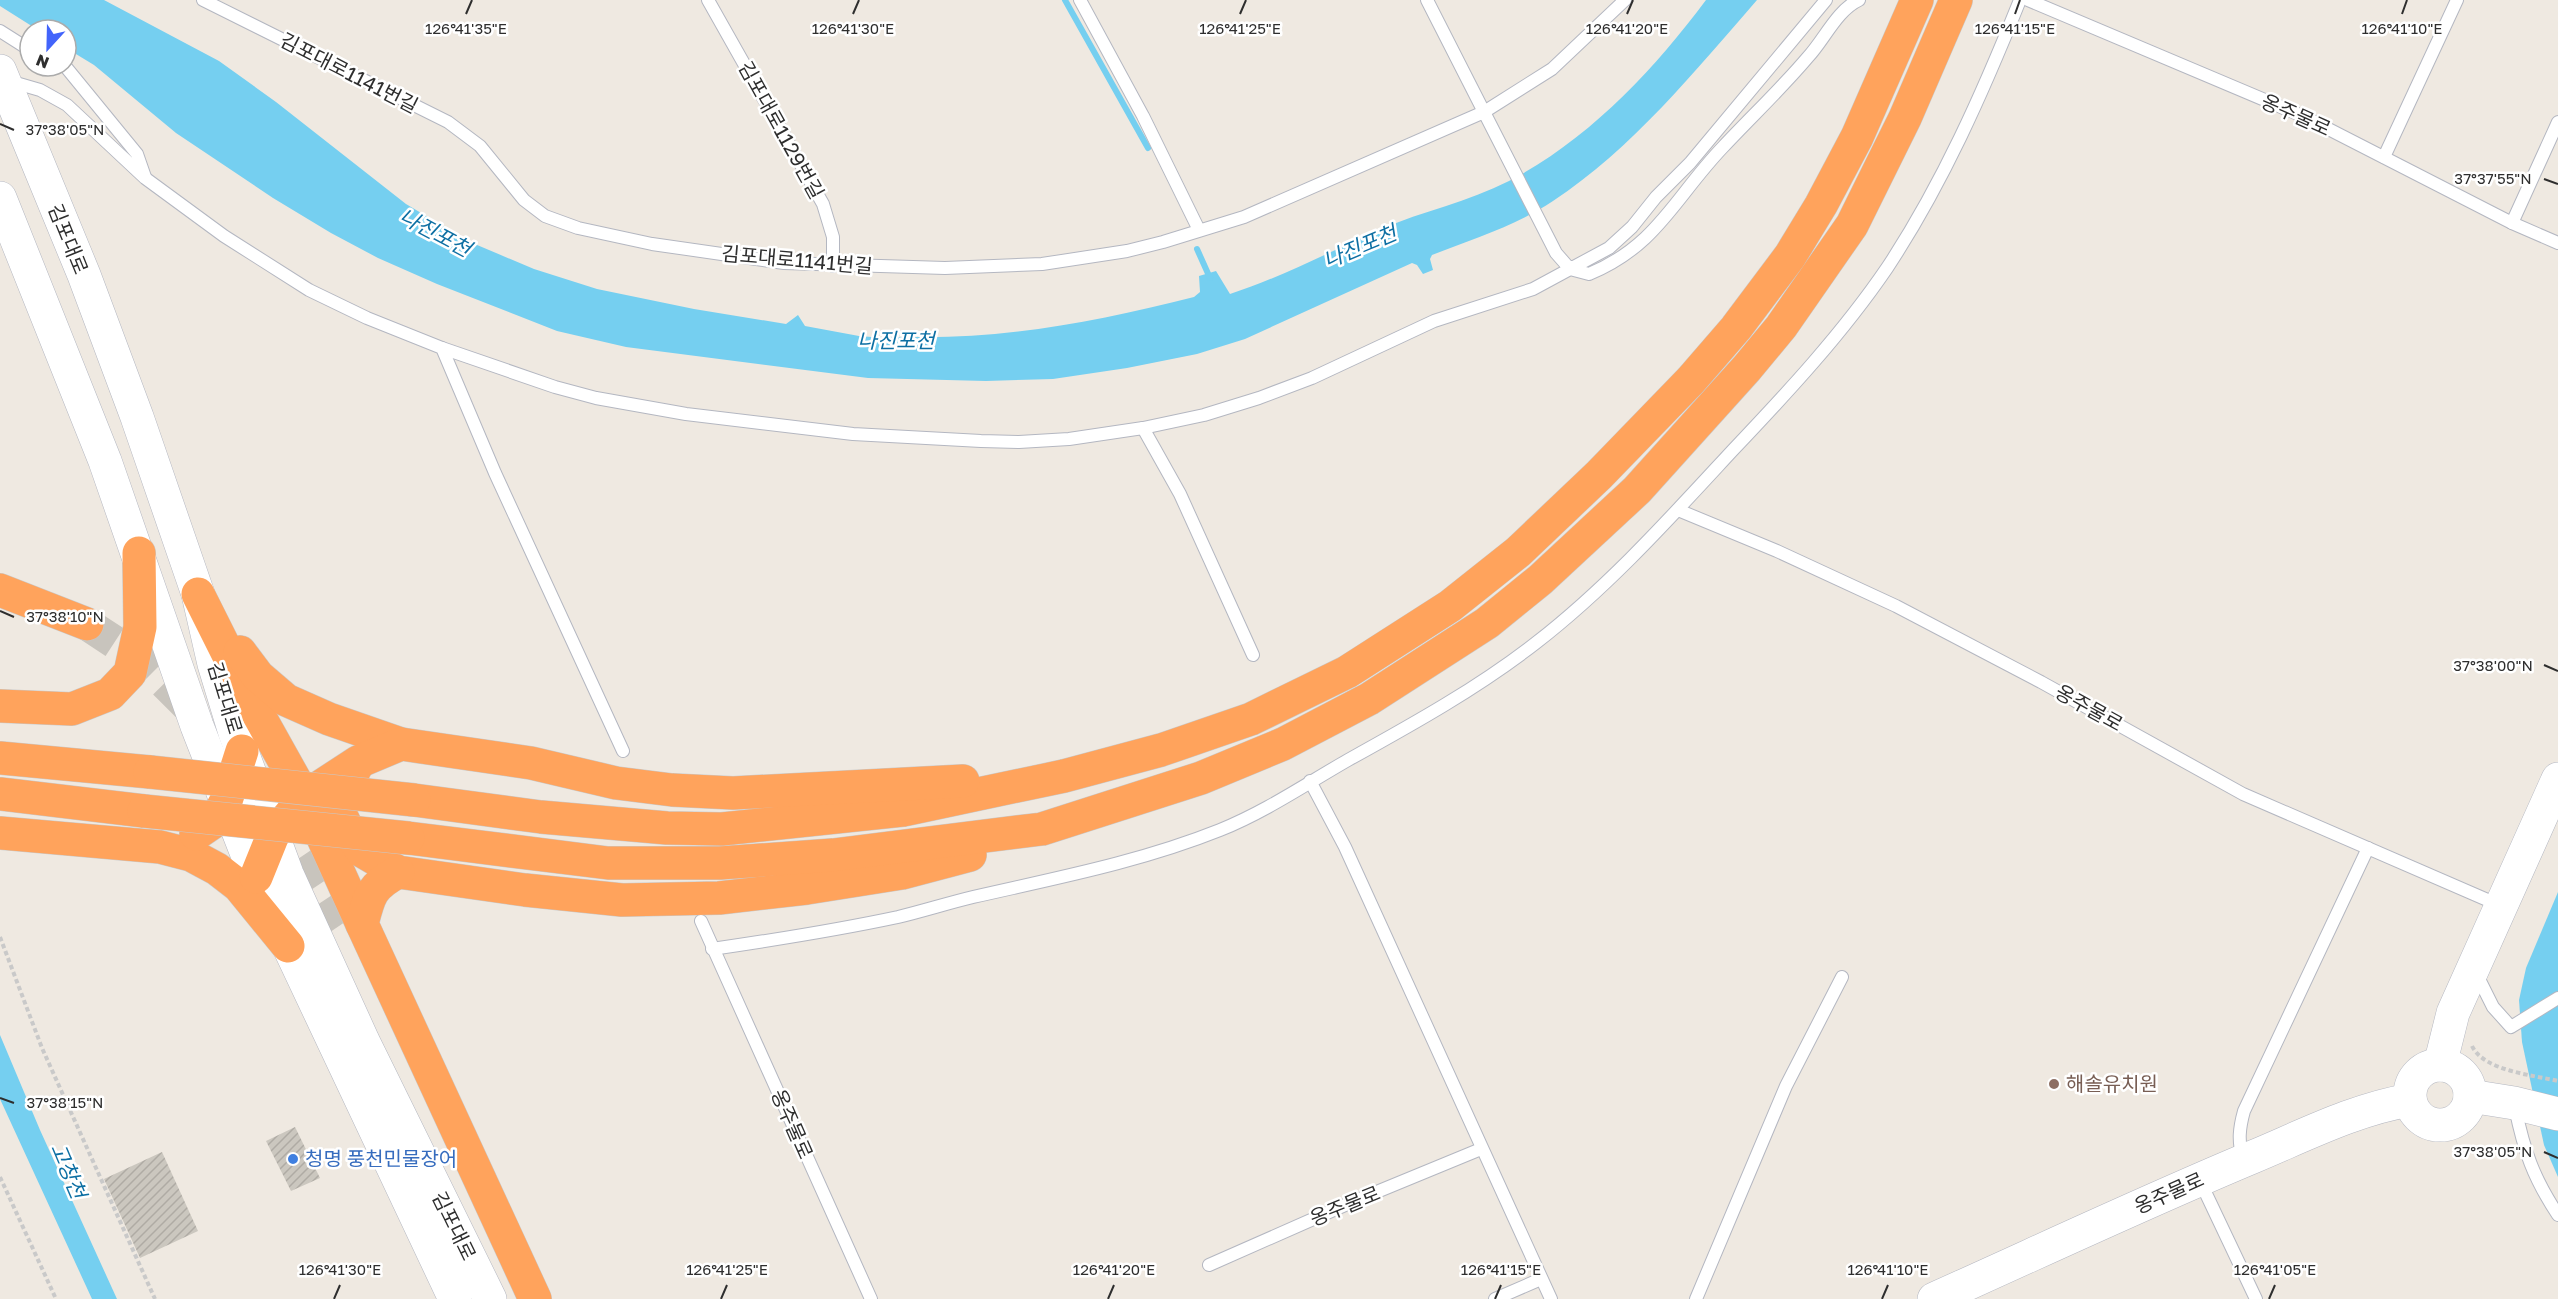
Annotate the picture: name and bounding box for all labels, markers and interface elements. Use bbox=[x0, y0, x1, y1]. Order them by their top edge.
north arrow bbox=[18, 18, 78, 78]
text: 126°41'35"E bbox=[425, 19, 507, 37]
text: 126°41'30"E bbox=[812, 19, 894, 37]
text: 126°41'25"E bbox=[1199, 19, 1281, 37]
text: 126°41'20"E bbox=[1586, 19, 1668, 37]
text: 126°41'15"E bbox=[1975, 19, 2055, 37]
text: 126°41'10"E bbox=[2362, 19, 2442, 37]
street label: 김포대로1141번길 bbox=[276, 27, 422, 117]
text: N bbox=[33, 50, 52, 73]
street label: 김포대로1129번길 bbox=[734, 57, 830, 202]
street label: 옹주물로 bbox=[2258, 88, 2335, 140]
text: 37°38'05"N bbox=[25, 120, 105, 138]
text: 37°37'55"N bbox=[2454, 169, 2532, 187]
street label: 김포대로 bbox=[44, 200, 94, 277]
water label: 나진포천 bbox=[395, 202, 478, 263]
water label: 나진포천 bbox=[1319, 218, 1403, 273]
street label: 김포대로1141번길 bbox=[720, 240, 874, 278]
water label: 나진포천 bbox=[857, 327, 937, 353]
text: 37°38'10"N bbox=[26, 607, 104, 625]
text: 37°38'00"N bbox=[2453, 656, 2533, 674]
street label: 김포대로 bbox=[204, 659, 248, 736]
street label: 옹주물로 bbox=[2051, 679, 2127, 735]
place label: 해솔유치원 bbox=[2066, 1071, 2158, 1095]
marker: 해솔유치원 bbox=[2047, 1077, 2061, 1091]
street label: 옹주물로 bbox=[767, 1085, 819, 1162]
text: 37°38'15"N bbox=[26, 1093, 104, 1111]
water label: 고창천 bbox=[46, 1139, 93, 1205]
text: 37°38'05"N bbox=[2453, 1142, 2533, 1160]
place label: 청명 풍천민물장어 bbox=[305, 1146, 457, 1170]
marker: 청명 풍천민물장어 bbox=[286, 1152, 300, 1166]
street label: 옹주물로 bbox=[2130, 1166, 2207, 1218]
street label: 옹주물로 bbox=[1306, 1180, 1383, 1230]
street label: 김포대로 bbox=[428, 1187, 482, 1264]
text: 126°41'30"E bbox=[299, 1260, 381, 1278]
text: 126°41'25"E bbox=[686, 1260, 768, 1278]
text: 126°41'20"E bbox=[1073, 1260, 1155, 1278]
text: 126°41'15"E bbox=[1461, 1260, 1541, 1278]
text: 126°41'10"E bbox=[1848, 1260, 1928, 1278]
text: 126°41'05"E bbox=[2234, 1260, 2316, 1278]

